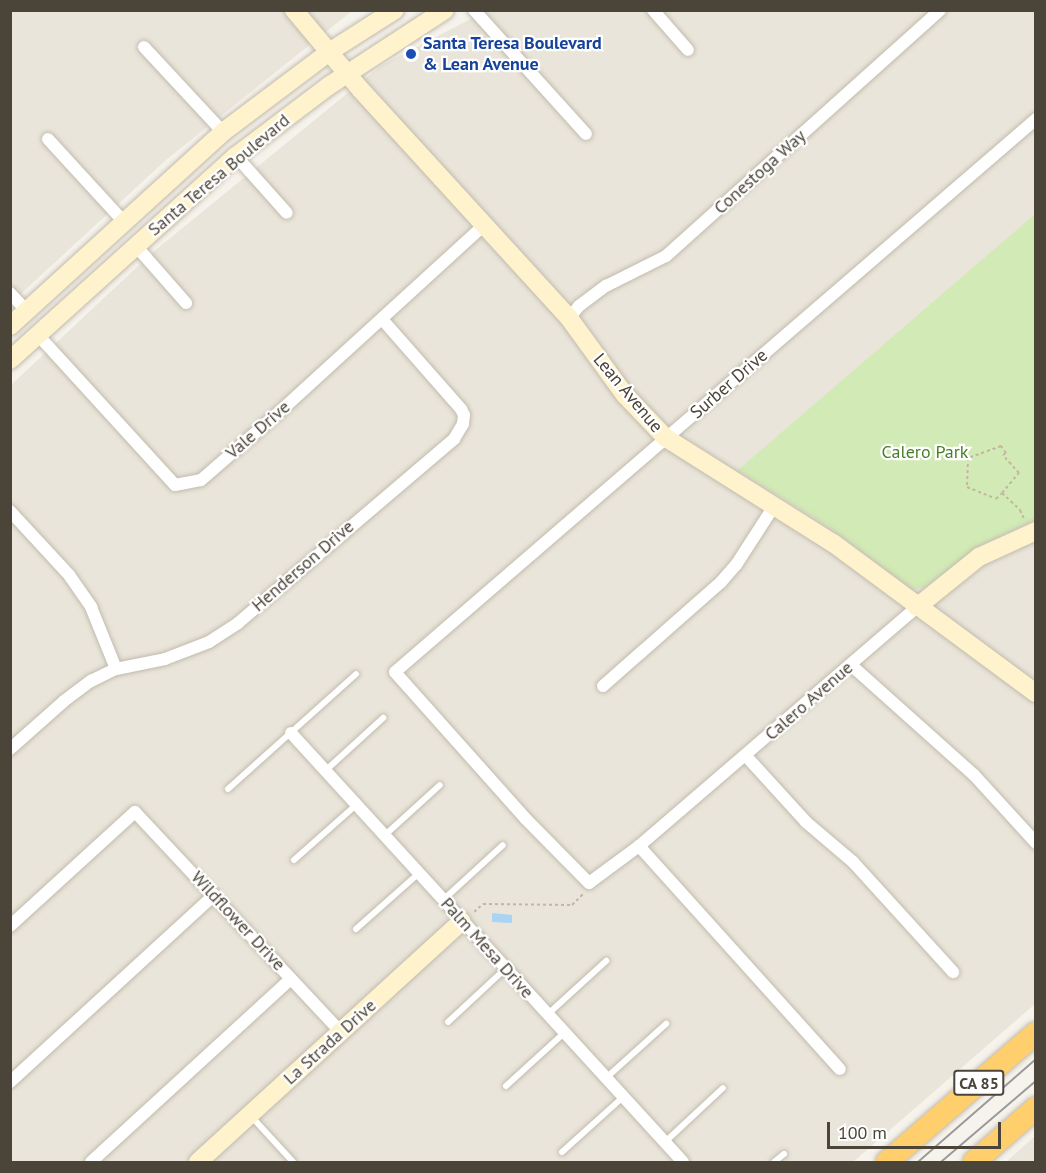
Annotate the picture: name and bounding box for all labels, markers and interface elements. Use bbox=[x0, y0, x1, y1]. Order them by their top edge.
place label: Santa Teresa Boulevard & Lean Avenue bbox=[423, 33, 602, 76]
marker: Santa Teresa Boulevard & Lean Avenue bbox=[404, 47, 418, 61]
street label: Santa Teresa Boulevard bbox=[144, 109, 294, 241]
street label: Conestoga Way bbox=[710, 125, 810, 219]
street label: Surber Drive bbox=[686, 345, 772, 423]
street label: Lean Avenue bbox=[588, 349, 668, 437]
street label: Vale Drive bbox=[222, 396, 294, 464]
park label: Calero Park bbox=[882, 441, 968, 463]
street label: Henderson Drive bbox=[248, 516, 358, 616]
street label: Calero Avenue bbox=[760, 657, 858, 745]
street label: Wildflower Drive bbox=[186, 867, 290, 975]
street label: Palm Mesa Drive bbox=[436, 893, 538, 1003]
street label: La Strada Drive bbox=[279, 995, 381, 1089]
road number: CA 85 bbox=[952, 1070, 1006, 1096]
scale bar bbox=[830, 1110, 1004, 1148]
text: 100 m bbox=[838, 1121, 887, 1144]

